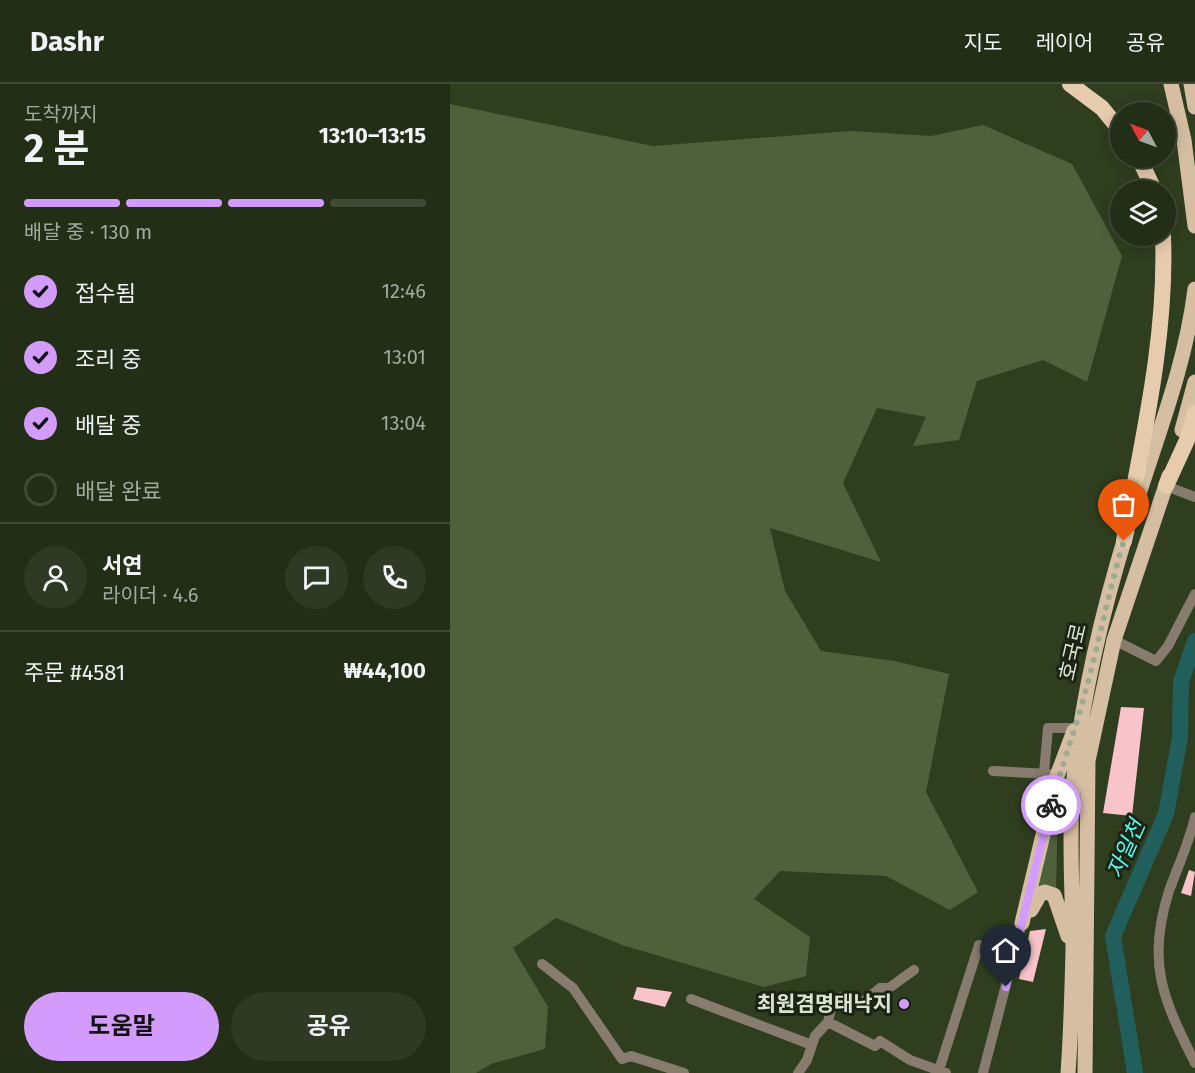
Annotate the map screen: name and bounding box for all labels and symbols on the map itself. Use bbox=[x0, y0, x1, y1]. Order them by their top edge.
north arrow bbox=[1110, 102, 1176, 168]
pin bbox=[1098, 479, 1149, 541]
street label: 호국로 bbox=[1054, 621, 1092, 683]
courier bbox=[1021, 775, 1081, 835]
water label: 자일천 bbox=[1101, 813, 1152, 882]
pin bbox=[980, 925, 1031, 987]
place label: 최원겸명태낙지 bbox=[757, 991, 892, 1017]
marker: 최원겸명태낙지 bbox=[897, 997, 911, 1011]

